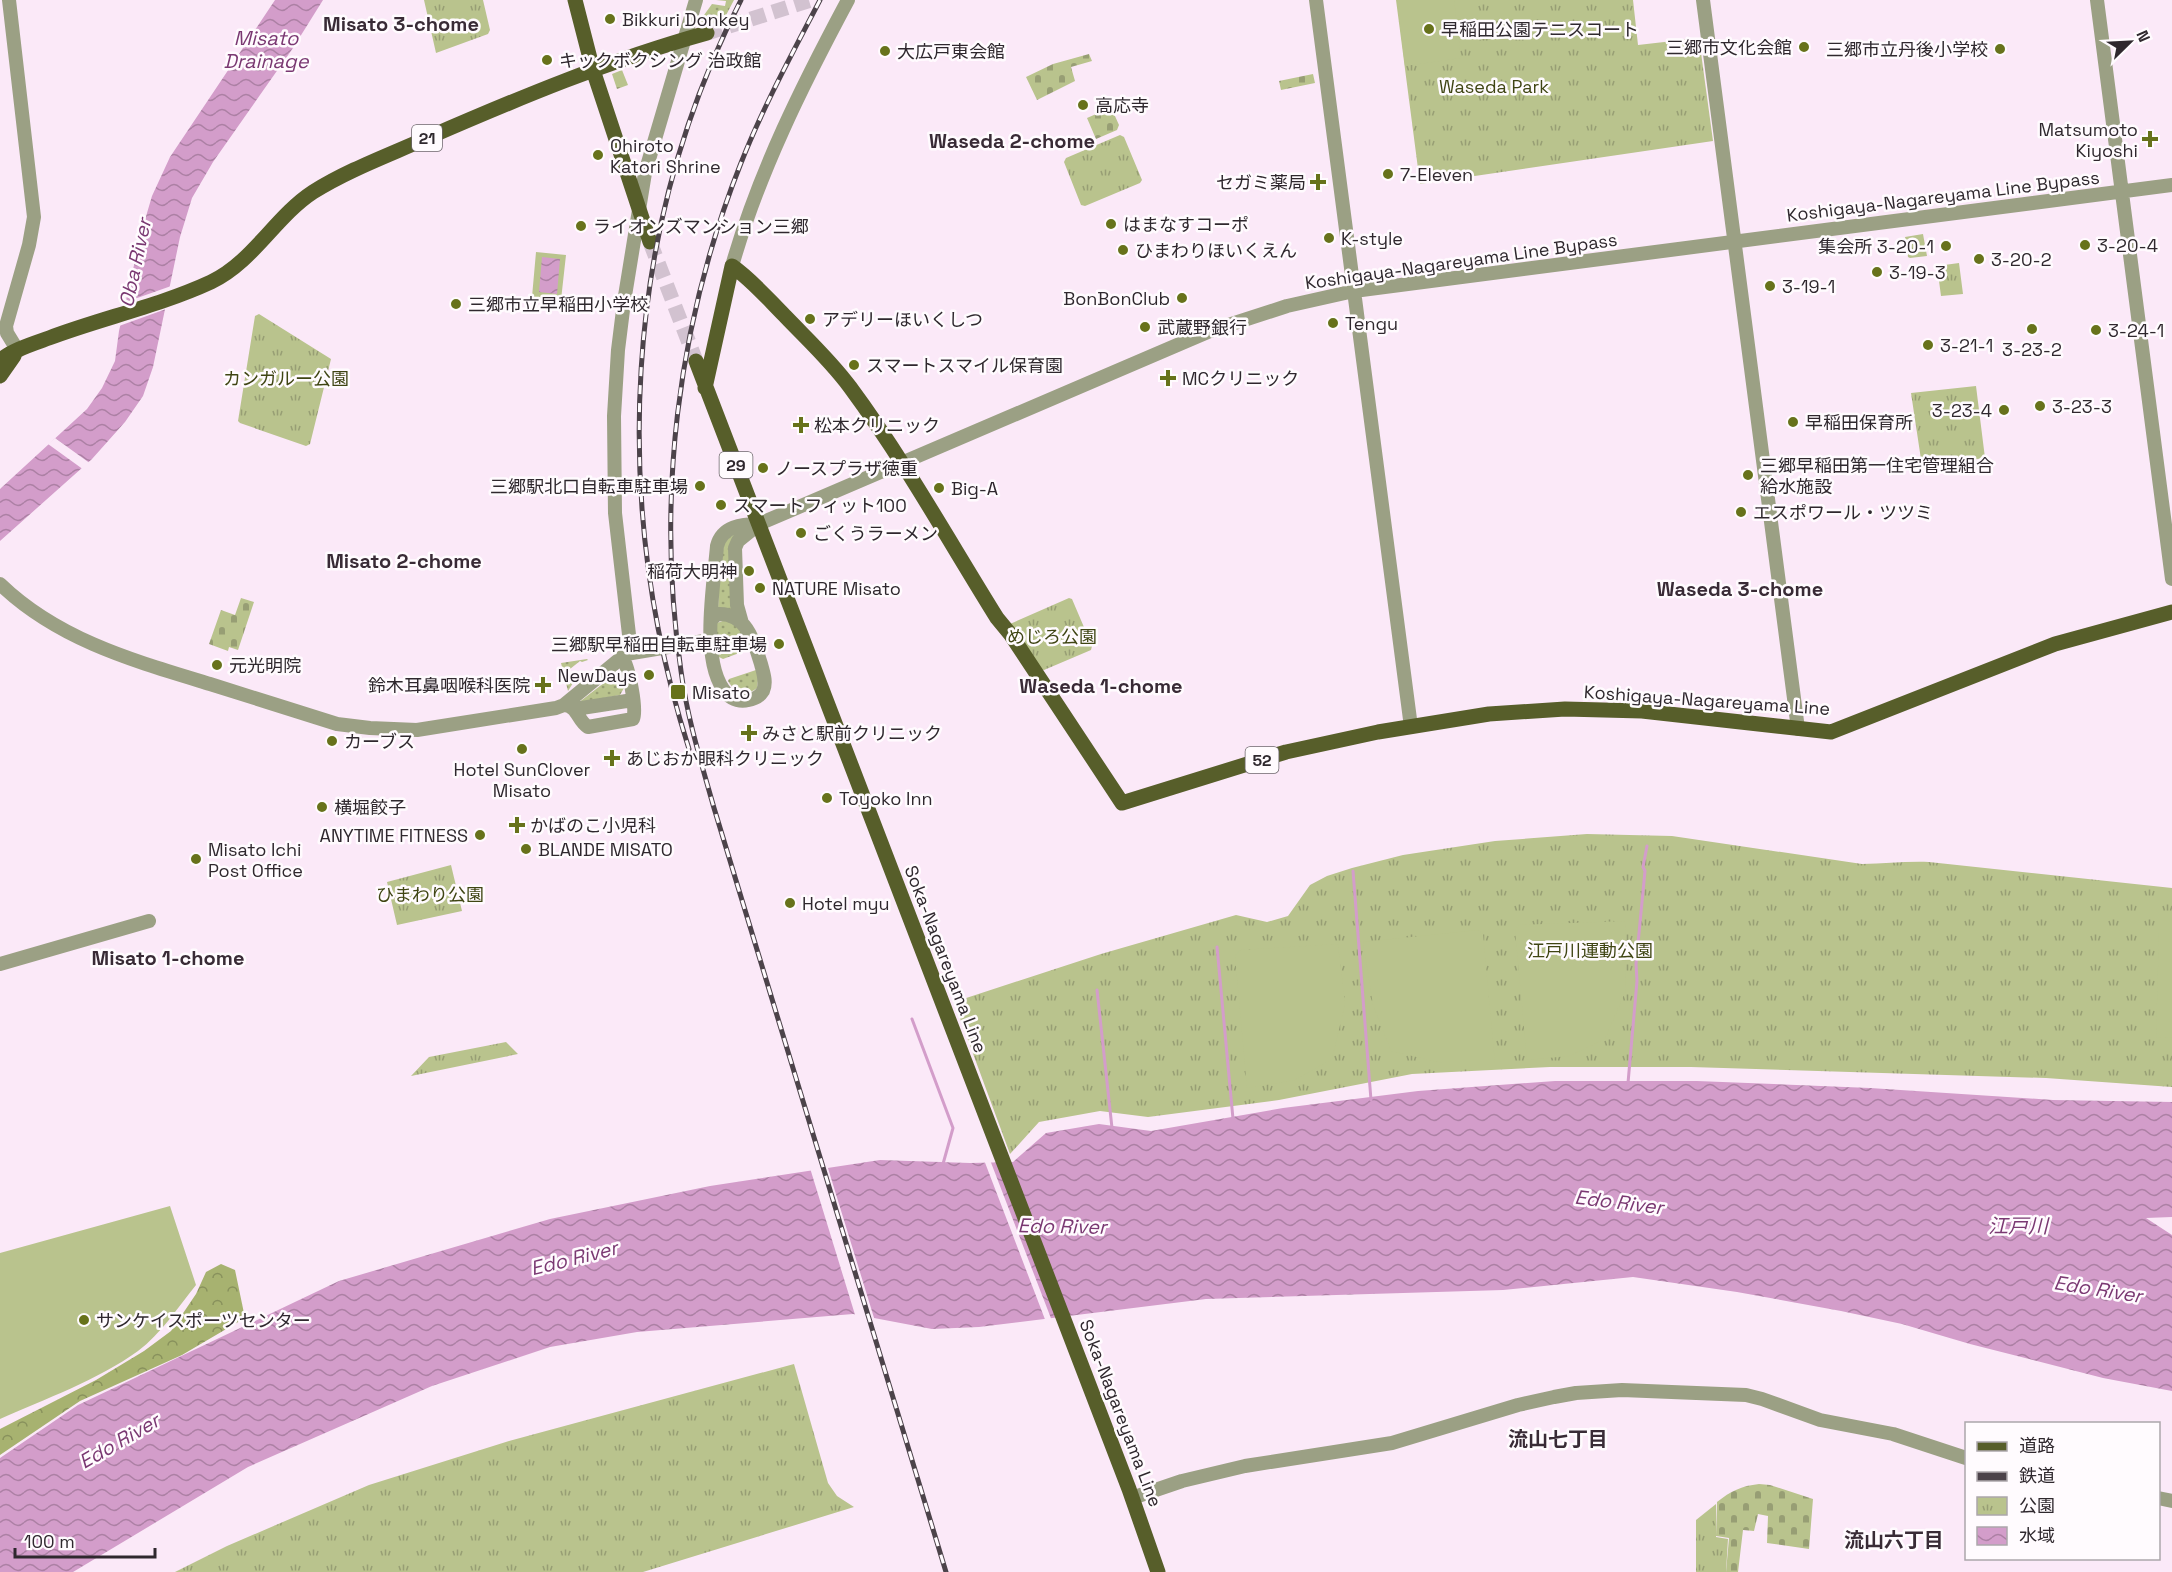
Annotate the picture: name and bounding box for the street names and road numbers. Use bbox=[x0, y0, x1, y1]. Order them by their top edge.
road number: 21 bbox=[412, 125, 442, 151]
street label: Koshigaya-Nagareyama Line Bypass bbox=[1785, 165, 2101, 227]
street label: Koshigaya-Nagareyama Line Bypass bbox=[1303, 228, 1619, 294]
road number: 29 bbox=[720, 452, 752, 478]
street label: Koshigaya-Nagareyama Line bbox=[1583, 680, 1831, 720]
road number: 52 bbox=[1246, 747, 1278, 773]
street label: Soka-Nagareyama Line bbox=[900, 862, 992, 1056]
street label: Soka-Nagareyama Line bbox=[1075, 1316, 1167, 1510]

